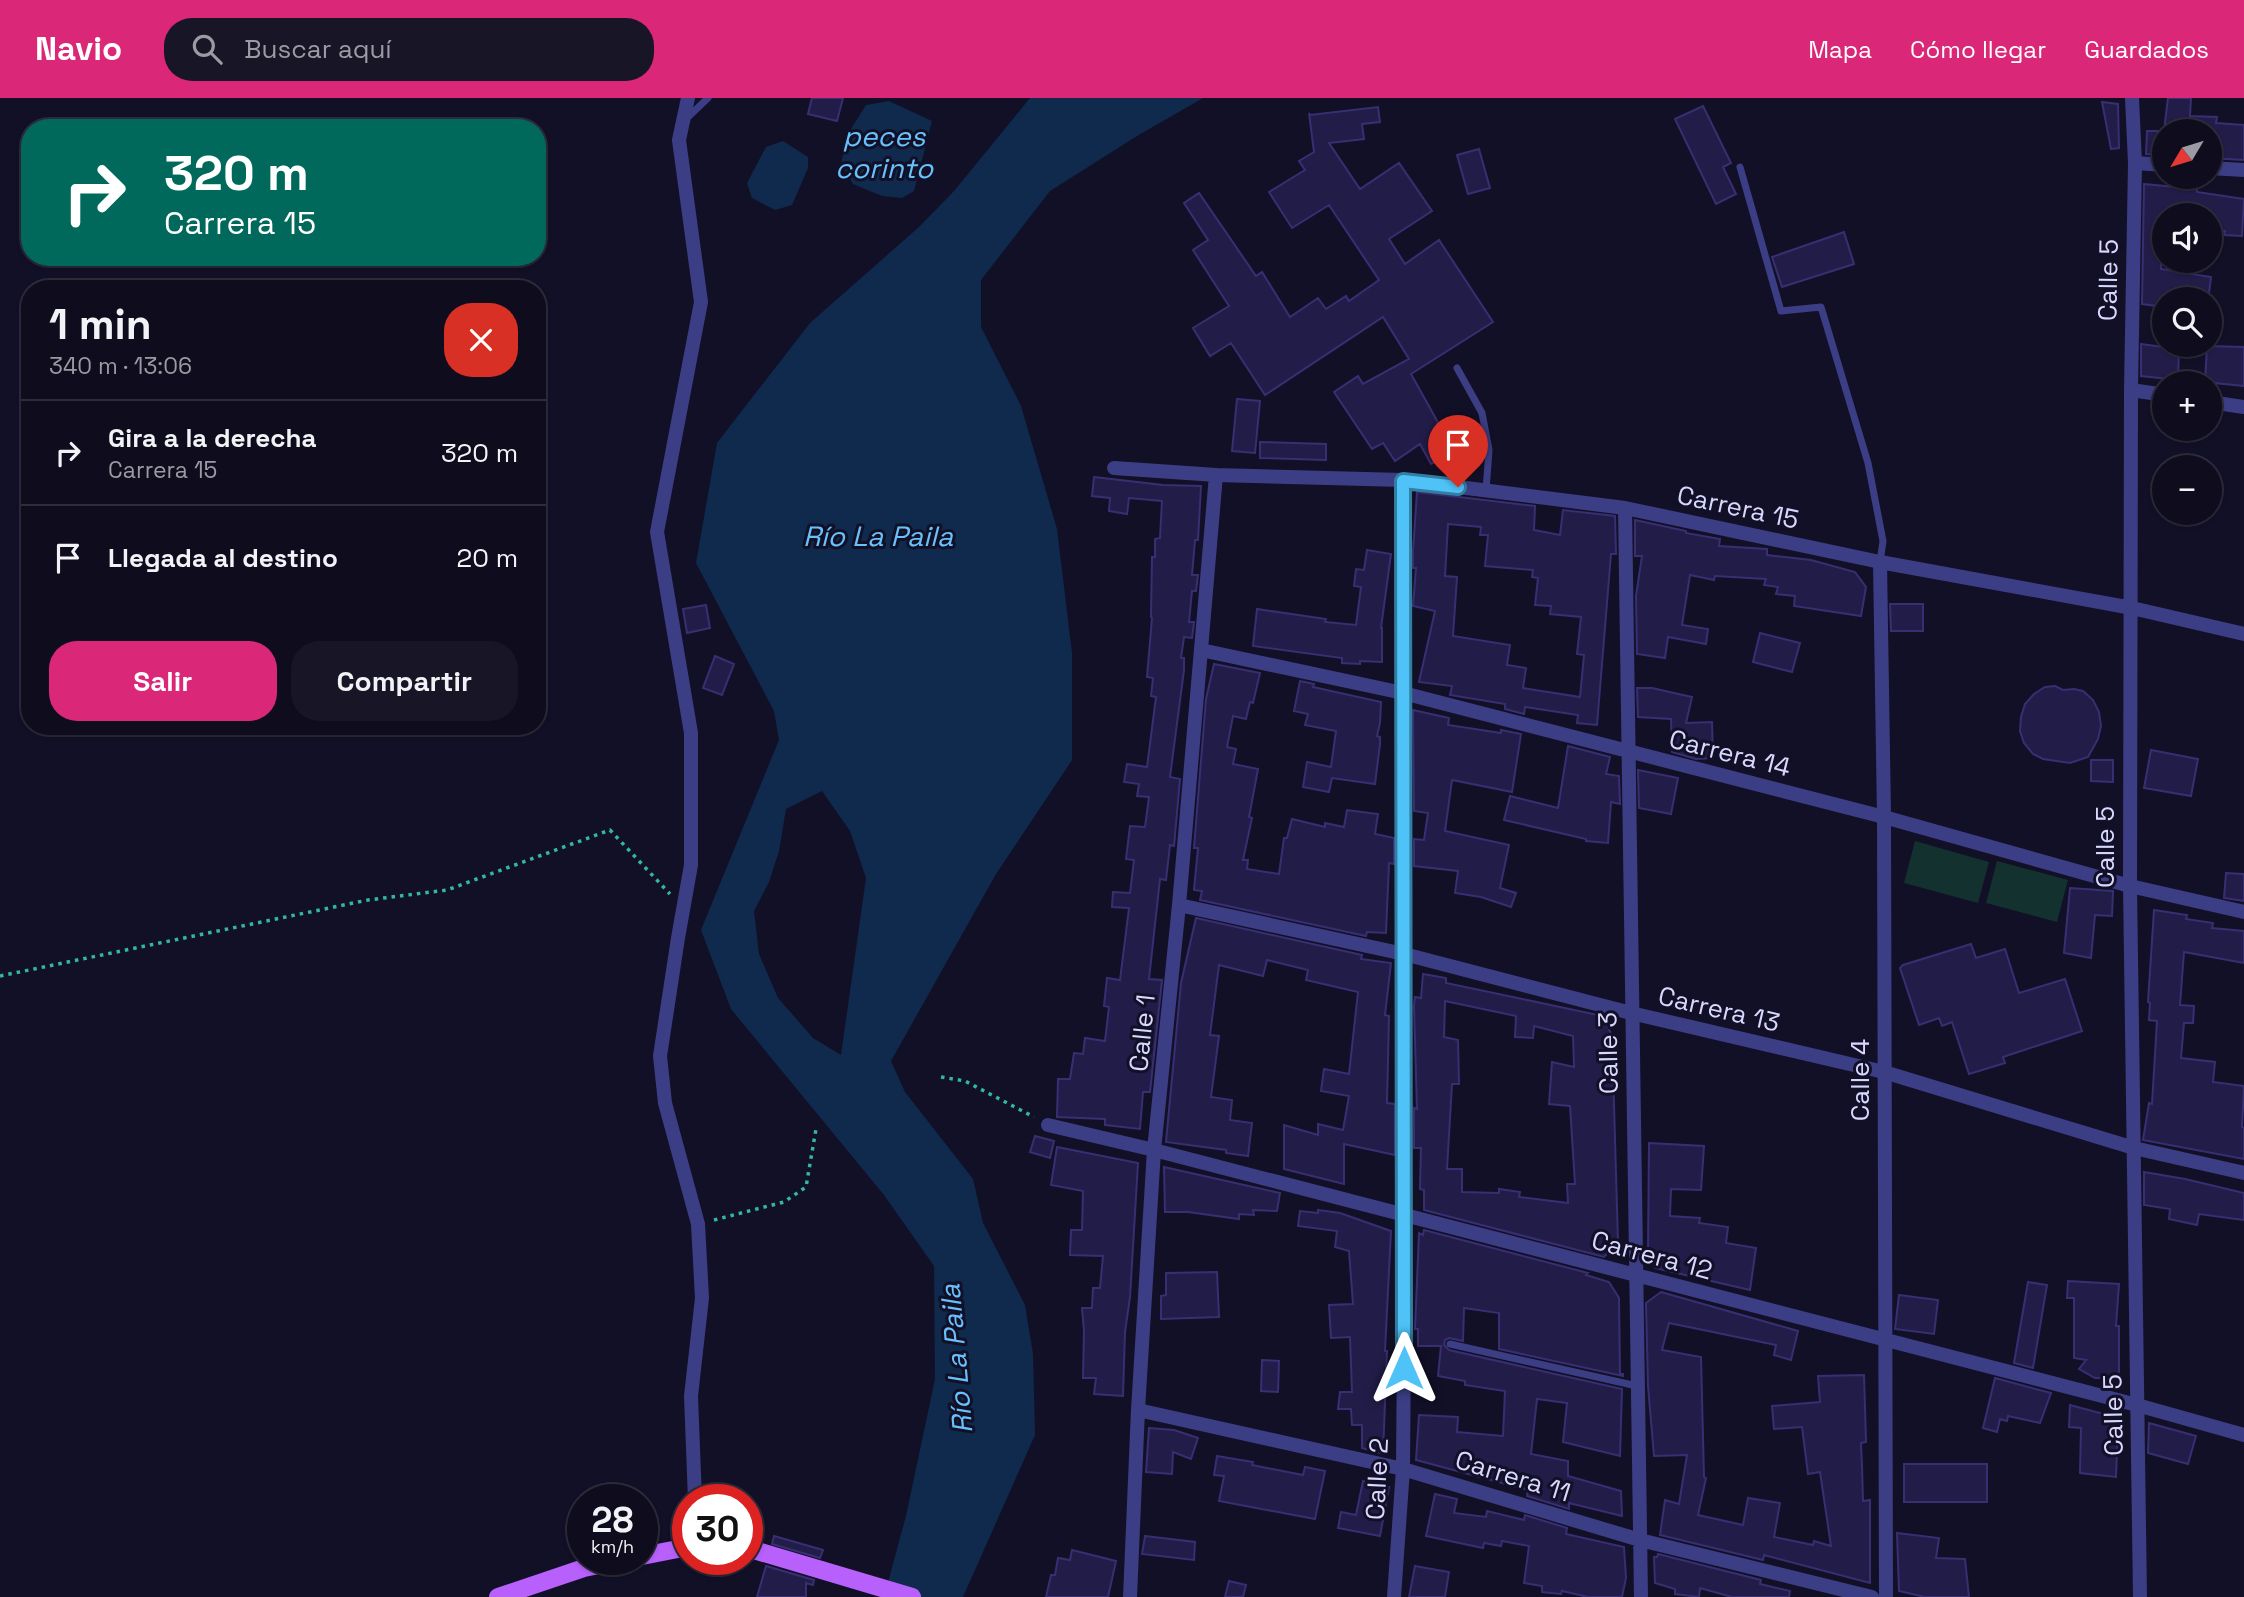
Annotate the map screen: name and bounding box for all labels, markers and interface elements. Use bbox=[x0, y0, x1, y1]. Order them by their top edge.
search box bbox=[164, 18, 654, 81]
text: Navio bbox=[35, 28, 122, 70]
icon: search bbox=[188, 30, 226, 68]
text: Buscar aquí bbox=[244, 32, 392, 66]
text: Mapa bbox=[1808, 34, 1872, 65]
text: Cómo llegar bbox=[1910, 34, 2046, 65]
text: Guardados bbox=[2084, 34, 2209, 65]
water label: peces corinto bbox=[835, 118, 934, 186]
north arrow bbox=[2152, 119, 2222, 189]
map controls bbox=[2152, 119, 2222, 525]
text: 320 m bbox=[164, 142, 309, 204]
icon: right bbox=[49, 147, 140, 238]
text: Carrera 15 bbox=[164, 203, 316, 243]
button: sound bbox=[2152, 203, 2222, 273]
street label: Calle 5 bbox=[2090, 239, 2126, 321]
button: search bbox=[2152, 287, 2222, 357]
text: 1 min bbox=[49, 298, 152, 351]
button: close bbox=[444, 303, 518, 377]
text: 340 m · 13:06 bbox=[49, 351, 192, 381]
button: + bbox=[2152, 371, 2222, 441]
pin bbox=[1428, 415, 1488, 487]
text: Gira a la derecha bbox=[108, 421, 317, 455]
icon: arrive bbox=[1439, 426, 1477, 464]
icon: right bbox=[49, 434, 87, 472]
text: 320 m bbox=[441, 436, 518, 470]
text: Carrera 15 bbox=[108, 455, 217, 485]
button: − bbox=[2152, 455, 2222, 525]
street label: Carrera 15 bbox=[1674, 478, 1802, 536]
water label: Río La Paila bbox=[803, 518, 954, 554]
icon: arrive bbox=[49, 539, 87, 577]
text: Llegada al destino bbox=[108, 541, 338, 575]
text: 20 m bbox=[457, 541, 518, 575]
button: Salir bbox=[49, 641, 277, 721]
button: Compartir bbox=[291, 641, 518, 721]
street label: Carrera 14 bbox=[1666, 721, 1794, 785]
street label: Calle 5 bbox=[2088, 806, 2122, 888]
street label: Carrera 13 bbox=[1655, 979, 1783, 1039]
street label: Calle 1 bbox=[1121, 993, 1163, 1073]
street label: Calle 3 bbox=[1590, 1012, 1626, 1094]
street label: Calle 4 bbox=[1843, 1039, 1877, 1121]
street label: Carrera 12 bbox=[1588, 1223, 1716, 1287]
water label: Río La Paila bbox=[931, 1282, 980, 1435]
position arrow bbox=[1367, 1331, 1441, 1405]
street label: Calle 5 bbox=[2095, 1374, 2131, 1456]
street label: Calle 2 bbox=[1358, 1437, 1396, 1521]
street label: Carrera 11 bbox=[1451, 1442, 1575, 1510]
speed limit sign: 30 bbox=[672, 1484, 763, 1575]
text: 28 bbox=[592, 1498, 633, 1542]
text: km/h bbox=[591, 1535, 634, 1558]

